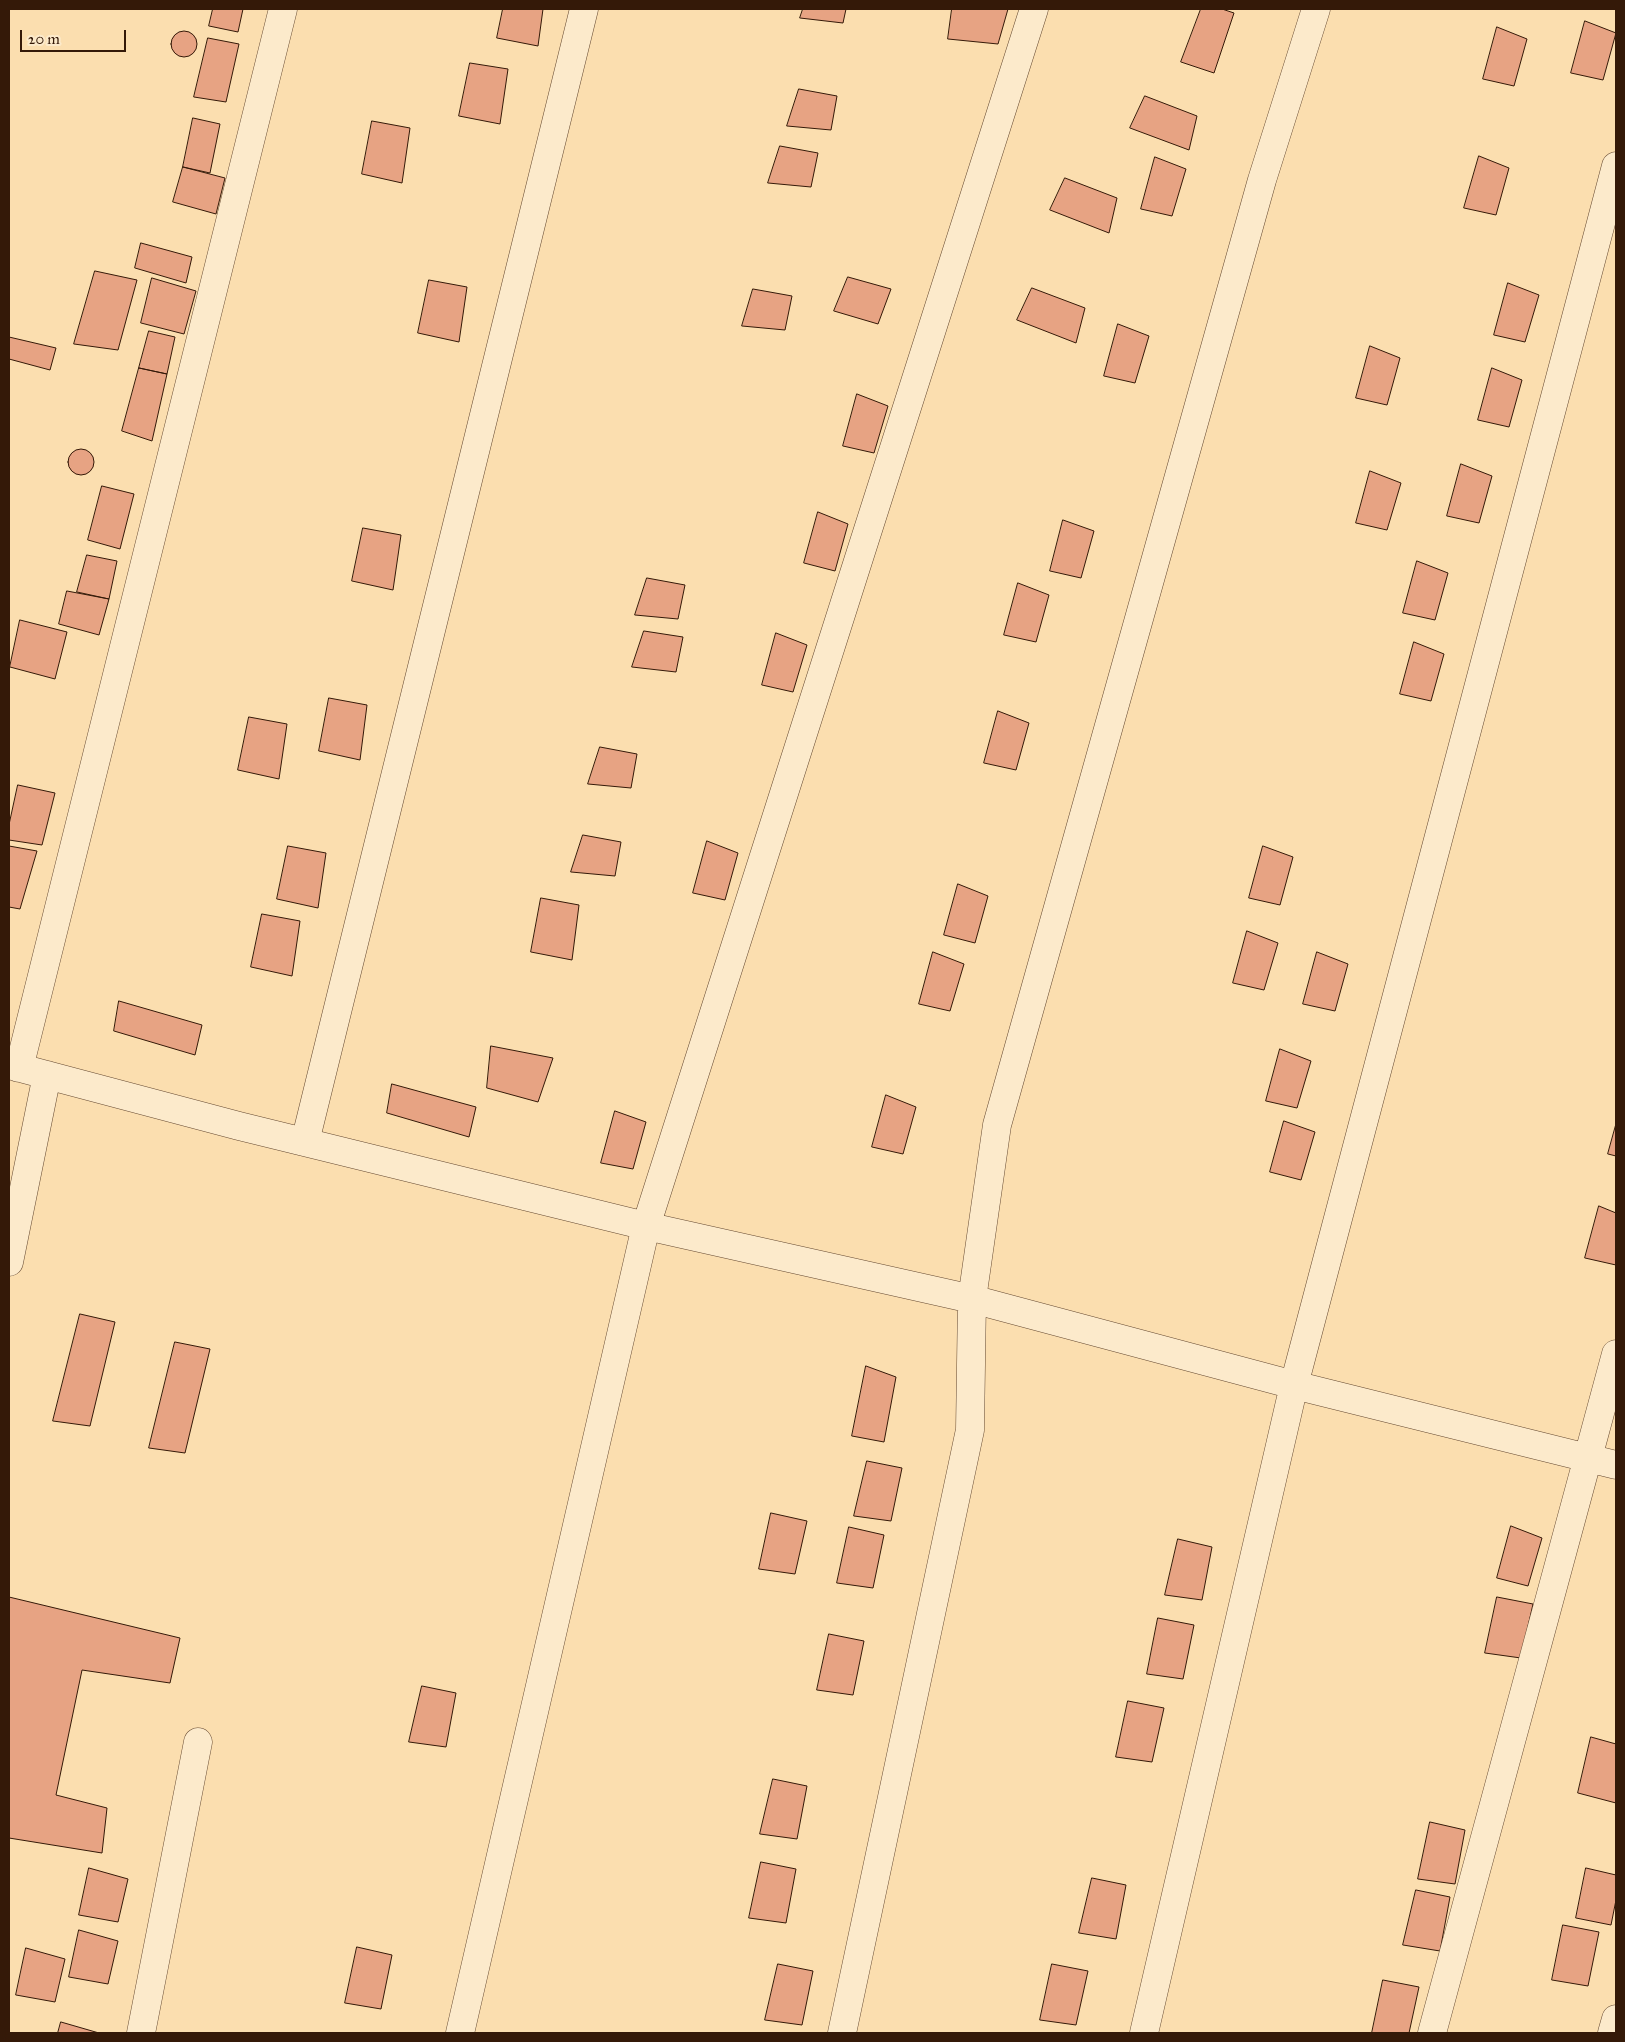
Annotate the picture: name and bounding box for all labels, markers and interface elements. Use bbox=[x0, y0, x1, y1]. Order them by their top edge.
scale bar bbox=[22, 20, 129, 52]
text: 20 m bbox=[28, 30, 60, 48]

